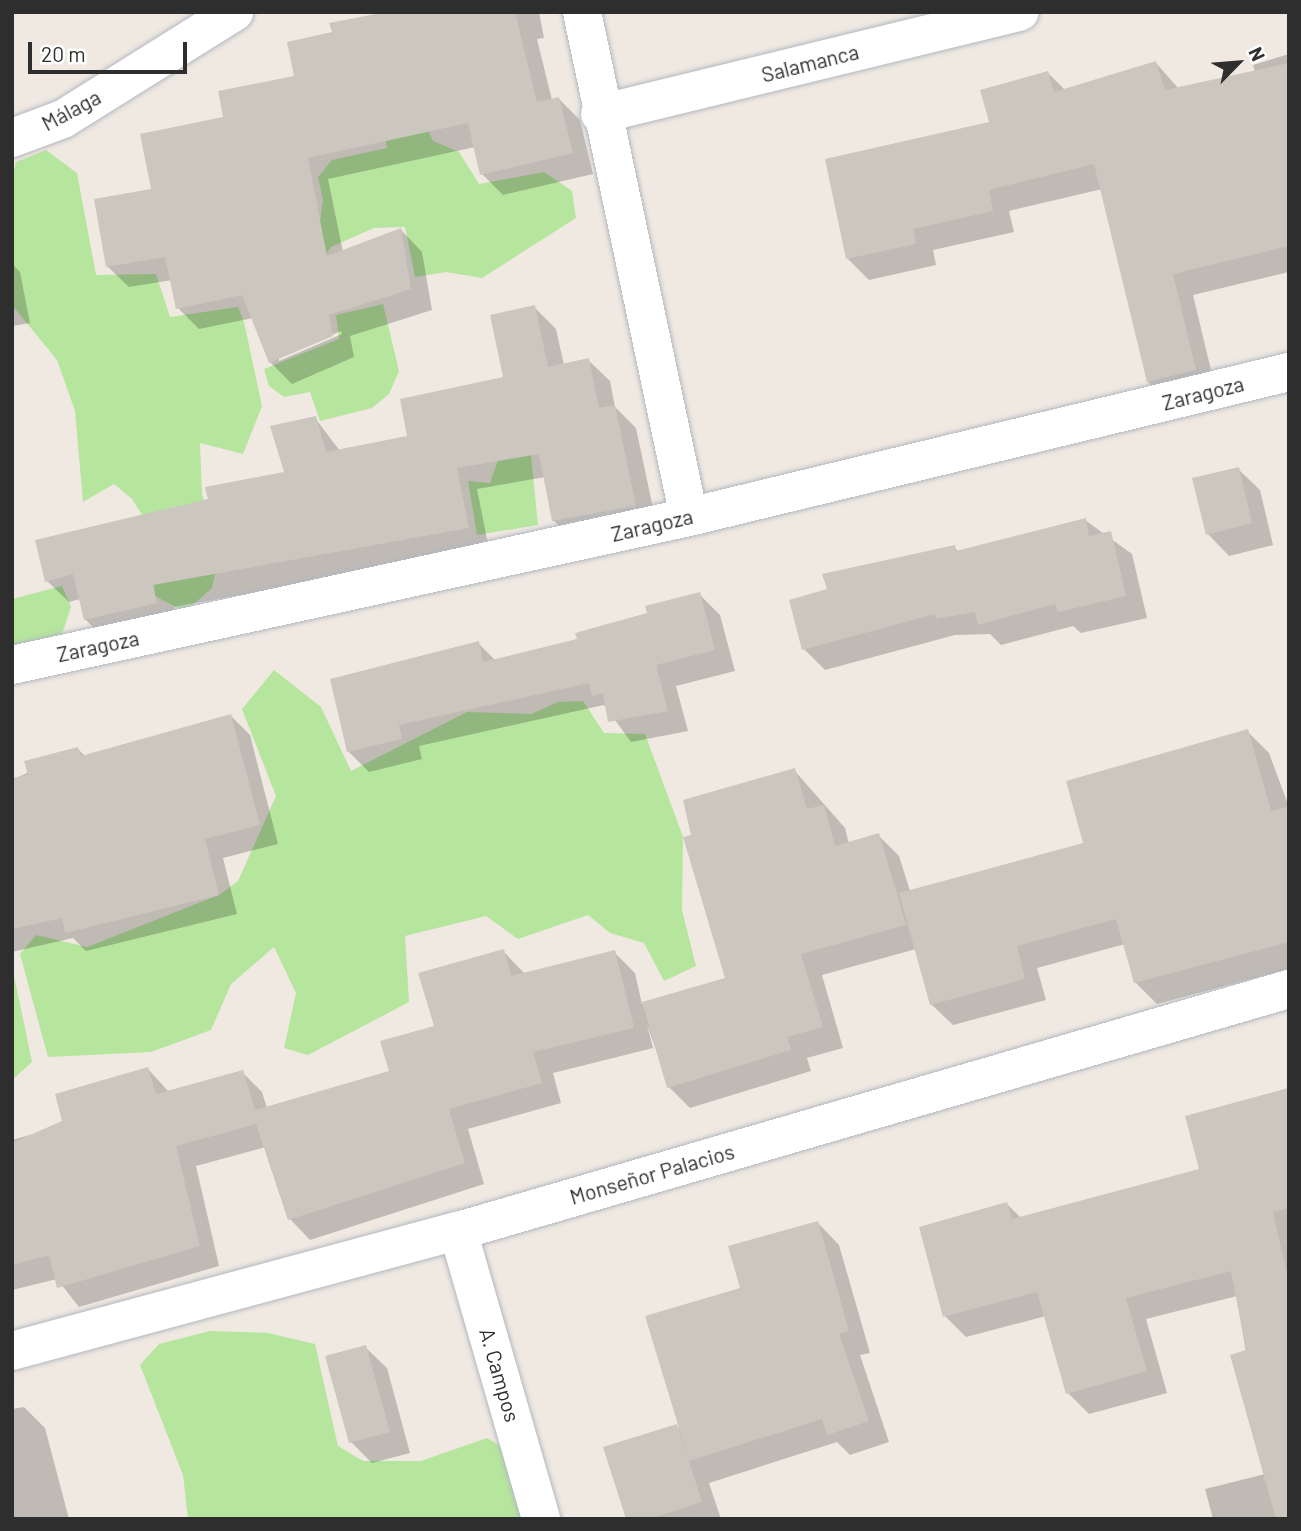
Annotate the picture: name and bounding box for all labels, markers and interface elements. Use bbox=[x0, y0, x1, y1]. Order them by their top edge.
scale bar bbox=[32, 28, 191, 72]
north arrow bbox=[1203, 28, 1273, 98]
street label: Salamanca bbox=[759, 39, 861, 87]
text: 20 m bbox=[41, 41, 86, 66]
text: N bbox=[1244, 43, 1271, 64]
street label: Málaga bbox=[37, 84, 105, 136]
street label: Zaragoza bbox=[1160, 371, 1246, 415]
street label: Zaragoza bbox=[609, 503, 695, 547]
street label: Zaragoza bbox=[55, 625, 141, 667]
street label: Monseñor Palacios bbox=[567, 1138, 737, 1210]
street label: A. Campos bbox=[475, 1325, 525, 1425]

